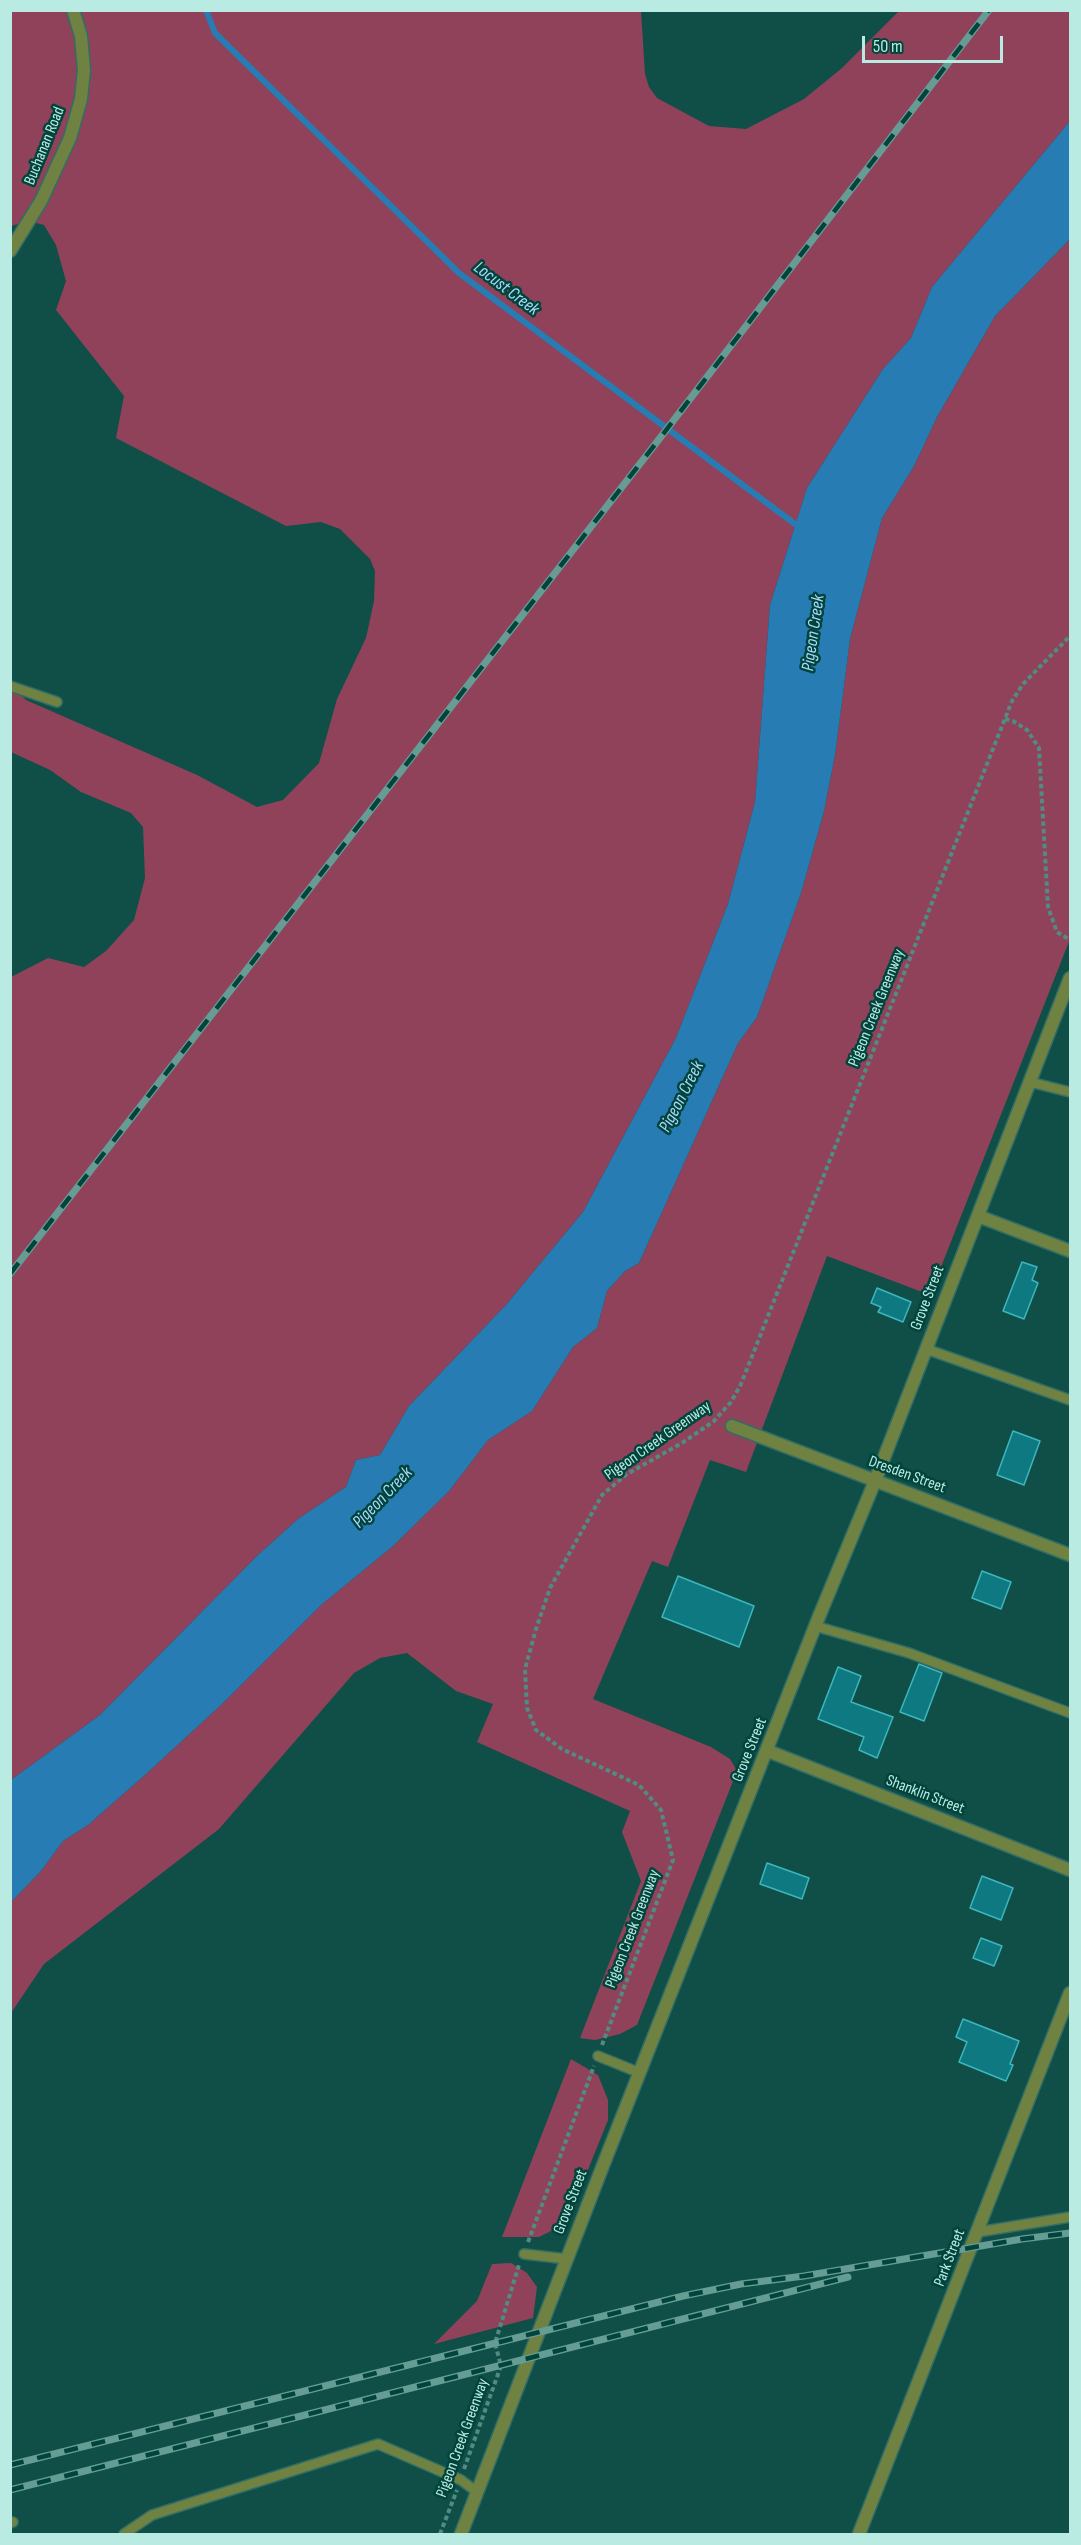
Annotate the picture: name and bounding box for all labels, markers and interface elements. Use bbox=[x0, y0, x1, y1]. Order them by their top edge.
scale bar bbox=[865, 24, 1006, 62]
text: 50 m bbox=[873, 36, 903, 57]
street label: Buchanan Road bbox=[21, 104, 69, 188]
water label: Locust Creek bbox=[469, 257, 543, 321]
water label: Pigeon Creek bbox=[798, 593, 830, 673]
street label: Pigeon Creek Greenway bbox=[845, 946, 909, 1070]
water label: Pigeon Creek bbox=[655, 1058, 709, 1136]
street label: Grove Street bbox=[907, 1263, 949, 1333]
street label: Pigeon Creek Greenway bbox=[601, 1397, 715, 1485]
street label: Dresden Street bbox=[866, 1452, 948, 1498]
water label: Pigeon Creek bbox=[349, 1463, 417, 1533]
street label: Grove Street bbox=[728, 1715, 772, 1785]
street label: Shanklin Street bbox=[883, 1771, 967, 1819]
street label: Pigeon Creek Greenway bbox=[602, 1867, 664, 1991]
street label: Grove Street bbox=[550, 2167, 592, 2237]
street label: Park Street bbox=[930, 2227, 970, 2289]
street label: Pigeon Creek Greenway bbox=[433, 2376, 493, 2500]

